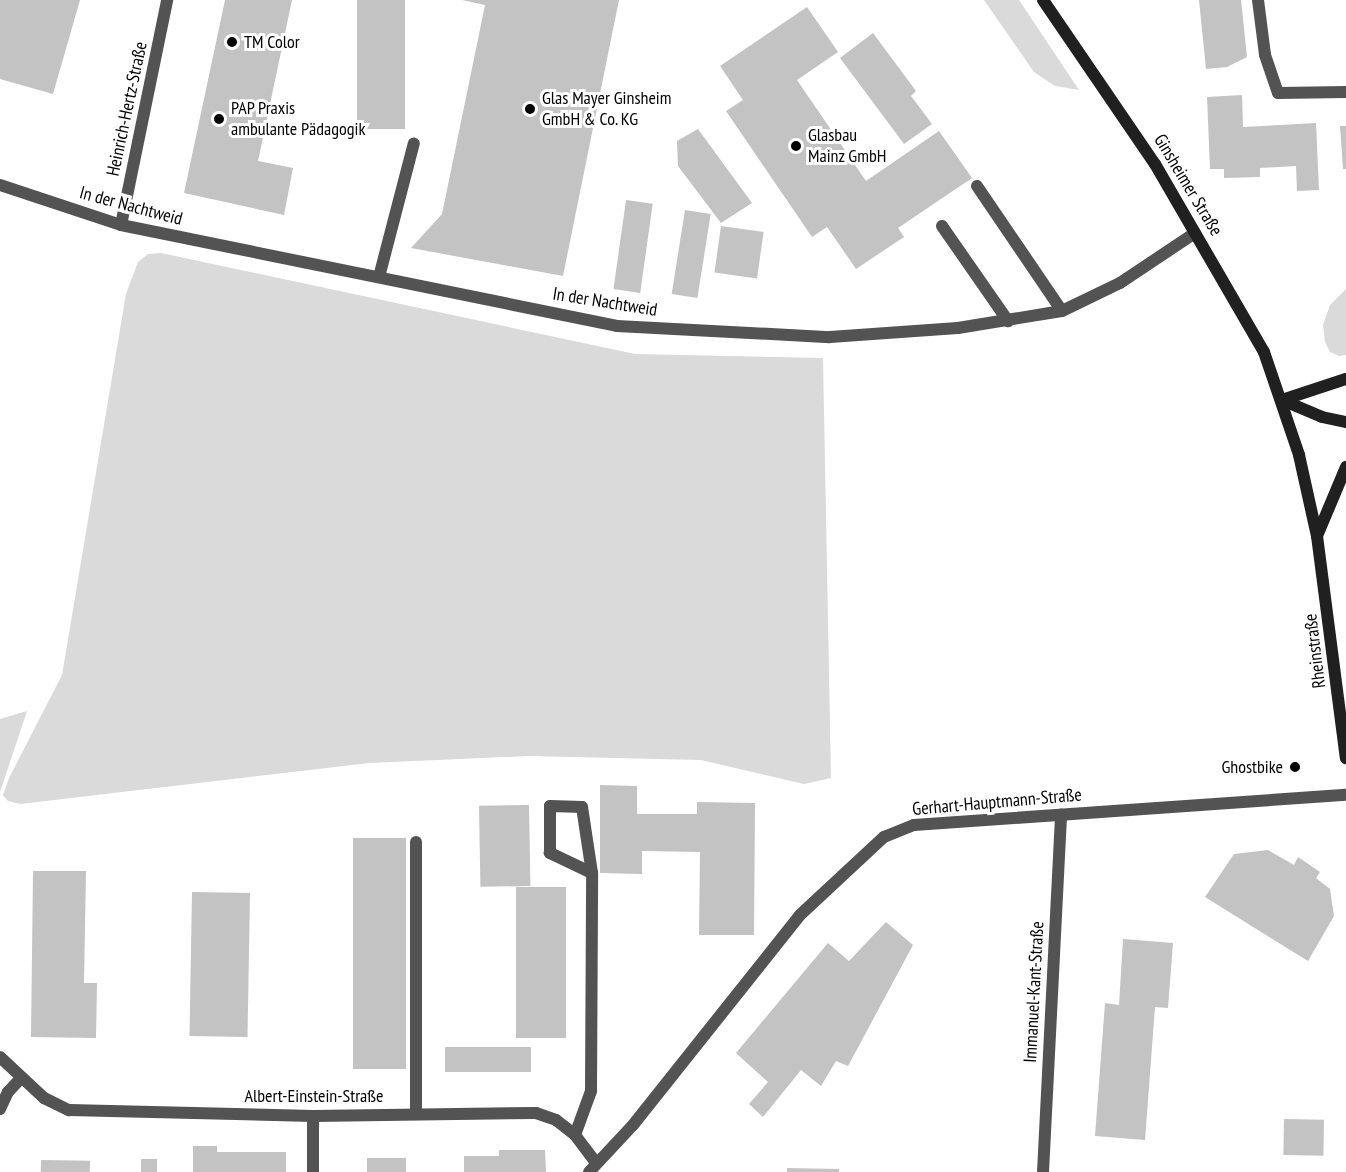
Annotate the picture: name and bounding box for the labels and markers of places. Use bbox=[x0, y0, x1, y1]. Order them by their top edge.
place label: TM Color bbox=[244, 31, 300, 53]
marker: TM Color bbox=[225, 35, 239, 49]
place label: Glas Mayer Ginsheim GmbH & Co. KG bbox=[542, 88, 671, 130]
place label: PAP Praxis ambulante Pädagogik bbox=[231, 98, 365, 140]
marker: Glas Mayer Ginsheim GmbH & Co. KG bbox=[523, 102, 537, 116]
marker: PAP Praxis ambulante Pädagogik bbox=[212, 112, 226, 126]
place label: Glasbau Mainz GmbH bbox=[808, 125, 887, 168]
marker: Glasbau Mainz GmbH bbox=[789, 139, 803, 153]
place label: Ghostbike bbox=[1221, 756, 1283, 778]
marker: Ghostbike bbox=[1288, 760, 1302, 774]

